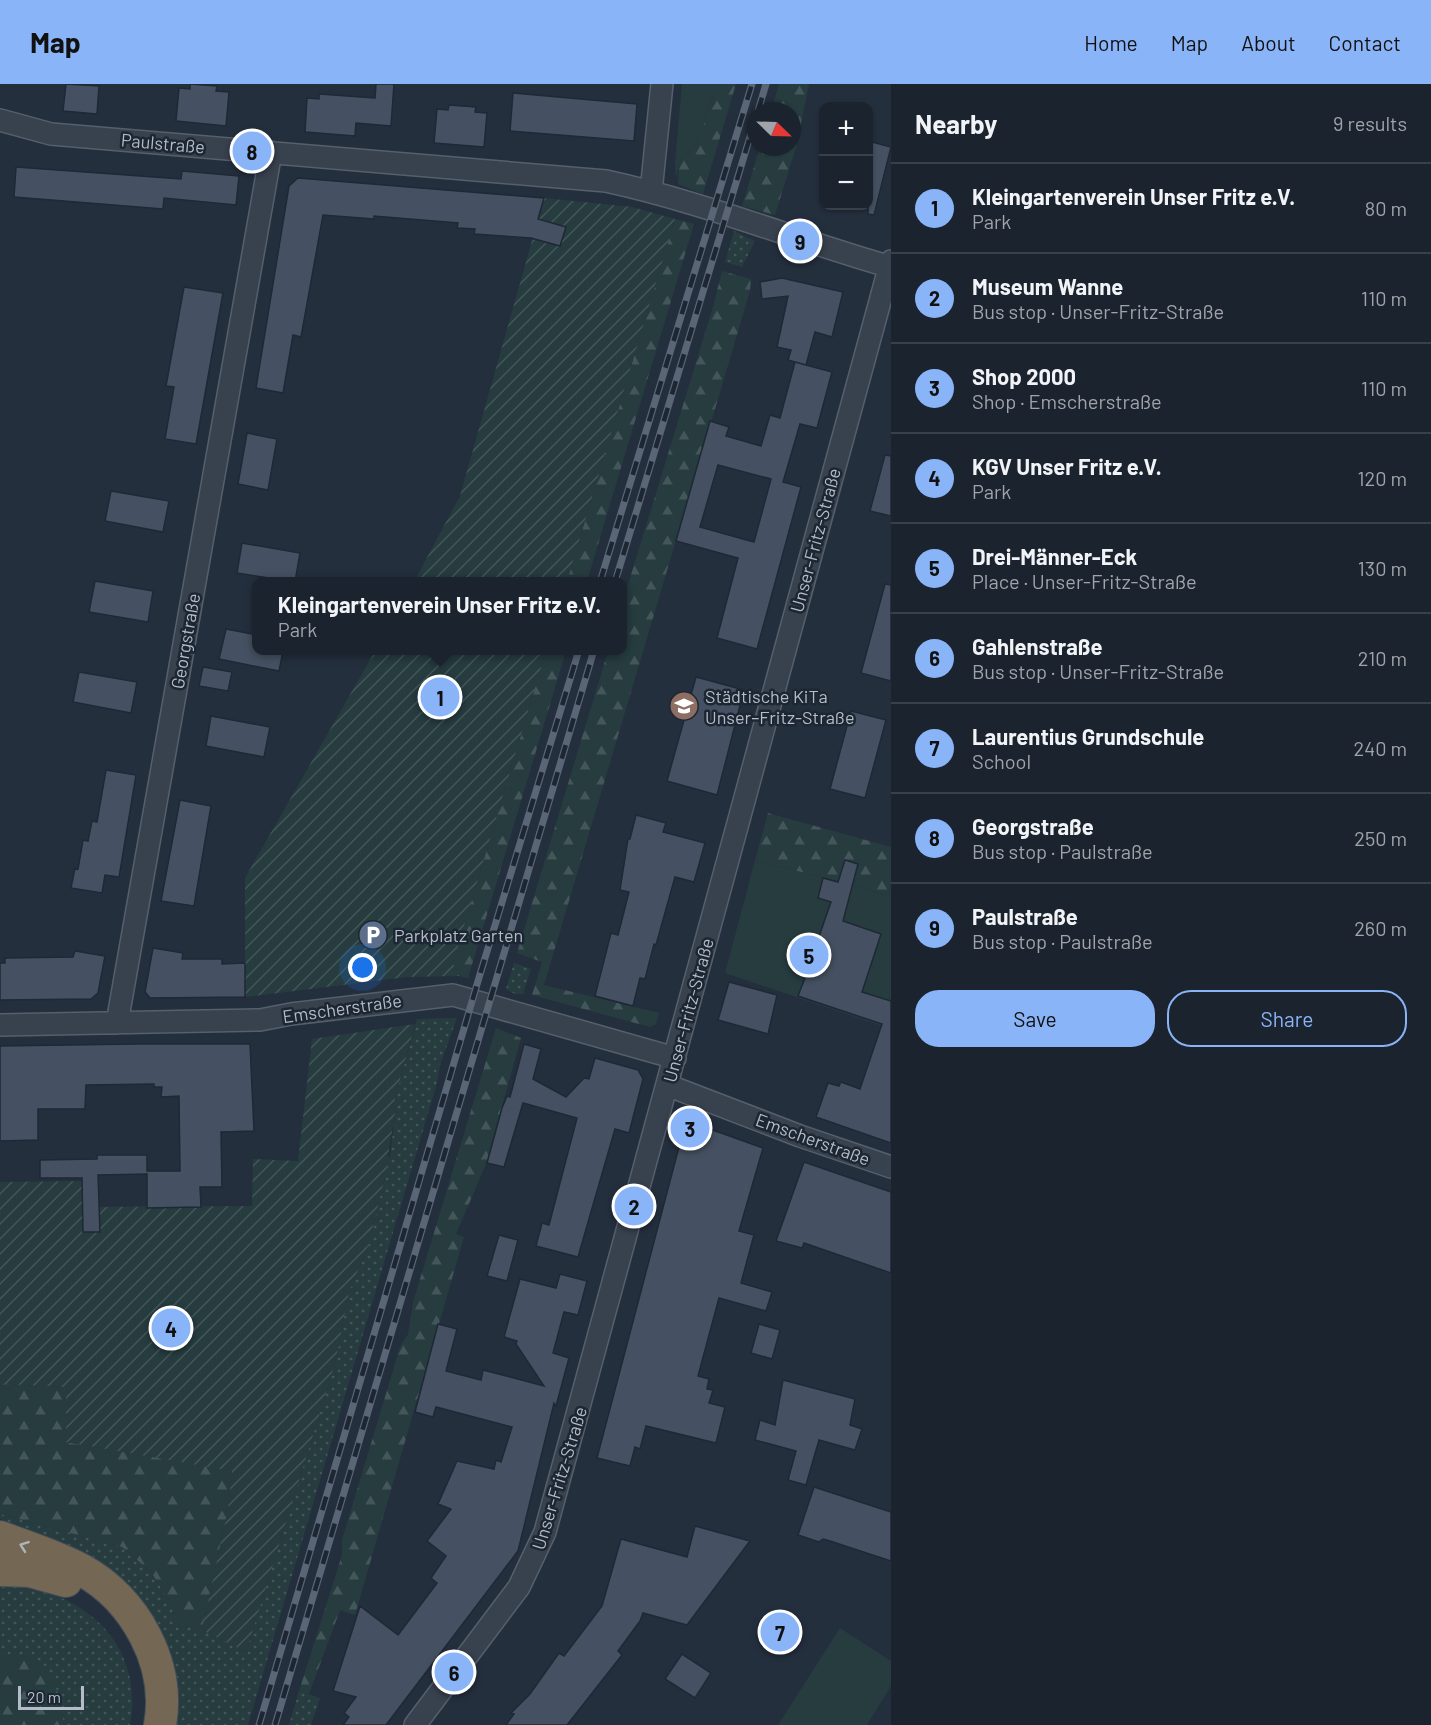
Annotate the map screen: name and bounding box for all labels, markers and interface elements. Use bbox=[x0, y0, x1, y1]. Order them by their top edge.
text: Map bbox=[30, 25, 81, 59]
text: Home bbox=[1084, 30, 1138, 55]
text: Map bbox=[1171, 30, 1208, 55]
text: About bbox=[1241, 30, 1296, 55]
text: Contact bbox=[1329, 30, 1401, 55]
north arrow bbox=[747, 102, 801, 156]
map controls bbox=[819, 102, 873, 210]
button: + bbox=[819, 102, 873, 156]
text: Nearby bbox=[915, 108, 997, 139]
text: 9 results bbox=[1333, 111, 1407, 135]
street label: Paulstraße bbox=[120, 128, 206, 158]
pin: 8 bbox=[232, 128, 272, 174]
button: − bbox=[819, 156, 873, 210]
text: Kleingartenverein Unser Fritz e.V. bbox=[972, 183, 1295, 209]
text: 1 bbox=[931, 196, 938, 220]
text: 80 m bbox=[1365, 196, 1407, 220]
text: Park bbox=[972, 209, 1011, 233]
pin: 9 bbox=[780, 218, 820, 264]
text: Museum Wanne bbox=[972, 273, 1123, 299]
text: 2 bbox=[929, 286, 940, 310]
text: 110 m bbox=[1361, 286, 1407, 310]
text: Bus stop · Unser-Fritz-Straße bbox=[972, 299, 1224, 323]
text: Shop 2000 bbox=[972, 363, 1076, 389]
text: 3 bbox=[929, 376, 940, 400]
text: 110 m bbox=[1361, 376, 1407, 400]
text: Shop · Emscherstraße bbox=[972, 389, 1162, 413]
text: KGV Unser Fritz e.V. bbox=[972, 453, 1162, 479]
street label: Unser-Fritz-Straße bbox=[785, 465, 845, 615]
text: 4 bbox=[928, 466, 941, 490]
text: 120 m bbox=[1357, 466, 1407, 490]
text: Park bbox=[972, 479, 1011, 503]
text: Drei-Männer-Eck bbox=[972, 543, 1137, 569]
text: 5 bbox=[929, 556, 940, 580]
text: 130 m bbox=[1358, 556, 1407, 580]
text: Place · Unser-Fritz-Straße bbox=[972, 569, 1197, 593]
popup bbox=[252, 577, 627, 655]
street label: Georgstraße bbox=[166, 591, 204, 691]
text: Kleingartenverein Unser Fritz e.V. bbox=[278, 591, 601, 617]
text: Park bbox=[278, 617, 317, 641]
text: Gahlenstraße bbox=[972, 633, 1102, 659]
text: 6 bbox=[929, 646, 940, 670]
text: 210 m bbox=[1358, 646, 1407, 670]
text: Bus stop · Unser-Fritz-Straße bbox=[972, 659, 1224, 683]
pin: 1 bbox=[420, 674, 460, 720]
place label: Städtische KiTa Unser–Fritz-Straße bbox=[705, 685, 854, 728]
school or university icon: Städtische KiTa Unser–Fritz-Straße bbox=[668, 690, 700, 722]
text: Laurentius Grundschule bbox=[972, 723, 1204, 749]
text: 7 bbox=[930, 736, 939, 760]
text: 240 m bbox=[1353, 736, 1407, 760]
text: School bbox=[972, 749, 1031, 773]
text: Georgstraße bbox=[972, 813, 1094, 839]
text: 8 bbox=[929, 826, 940, 850]
text: 250 m bbox=[1354, 826, 1407, 850]
text: Bus stop · Paulstraße bbox=[972, 839, 1153, 863]
text: Paulstraße bbox=[972, 903, 1078, 929]
text: 9 bbox=[929, 916, 940, 940]
text: 260 m bbox=[1354, 916, 1407, 940]
parking icon: Parkplatz Garten bbox=[357, 919, 389, 951]
place label: Parkplatz Garten bbox=[394, 924, 523, 946]
text: Bus stop · Paulstraße bbox=[972, 929, 1153, 953]
pin: 5 bbox=[790, 932, 828, 978]
street label: Unser-Fritz-Straße bbox=[658, 935, 718, 1085]
your location bbox=[348, 953, 377, 982]
street label: Emscherstraße bbox=[281, 989, 403, 1027]
button: Save bbox=[915, 990, 1155, 1047]
button: Share bbox=[1167, 990, 1407, 1047]
pin: 3 bbox=[670, 1106, 710, 1150]
street label: Emscherstraße bbox=[753, 1108, 873, 1170]
pin: 2 bbox=[614, 1184, 654, 1228]
pin: 4 bbox=[152, 1306, 190, 1350]
street label: Unser-Fritz-Straße bbox=[527, 1404, 591, 1552]
one-way arrow bbox=[19, 1541, 30, 1554]
pin: 7 bbox=[760, 1610, 800, 1654]
pin: 6 bbox=[434, 1650, 474, 1694]
scale bar bbox=[18, 1683, 84, 1710]
text: 20 m bbox=[27, 1687, 61, 1706]

